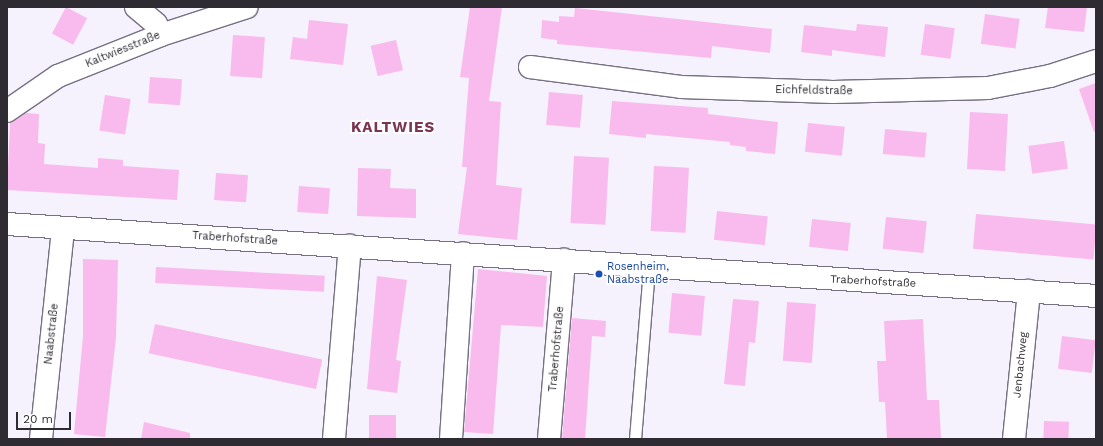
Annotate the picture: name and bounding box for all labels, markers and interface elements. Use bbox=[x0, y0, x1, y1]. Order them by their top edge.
street label: Kaltwiesstraße bbox=[84, 29, 162, 71]
street label: Eichfeldstraße bbox=[775, 84, 853, 98]
district label: KALTWIES bbox=[351, 119, 435, 137]
street label: Traberhofstraße bbox=[192, 229, 278, 249]
place label: Rosenheim, Naabstraße bbox=[607, 261, 669, 287]
marker: Rosenheim, Naabstraße bbox=[594, 269, 604, 279]
street label: Traberhofstraße bbox=[830, 273, 916, 291]
street label: Naabstraße bbox=[42, 303, 62, 365]
street label: Traberhofstraße bbox=[547, 306, 567, 392]
street label: Jenbachweg bbox=[1011, 331, 1031, 399]
scale bar bbox=[18, 404, 73, 430]
text: 20 m bbox=[23, 412, 53, 426]

